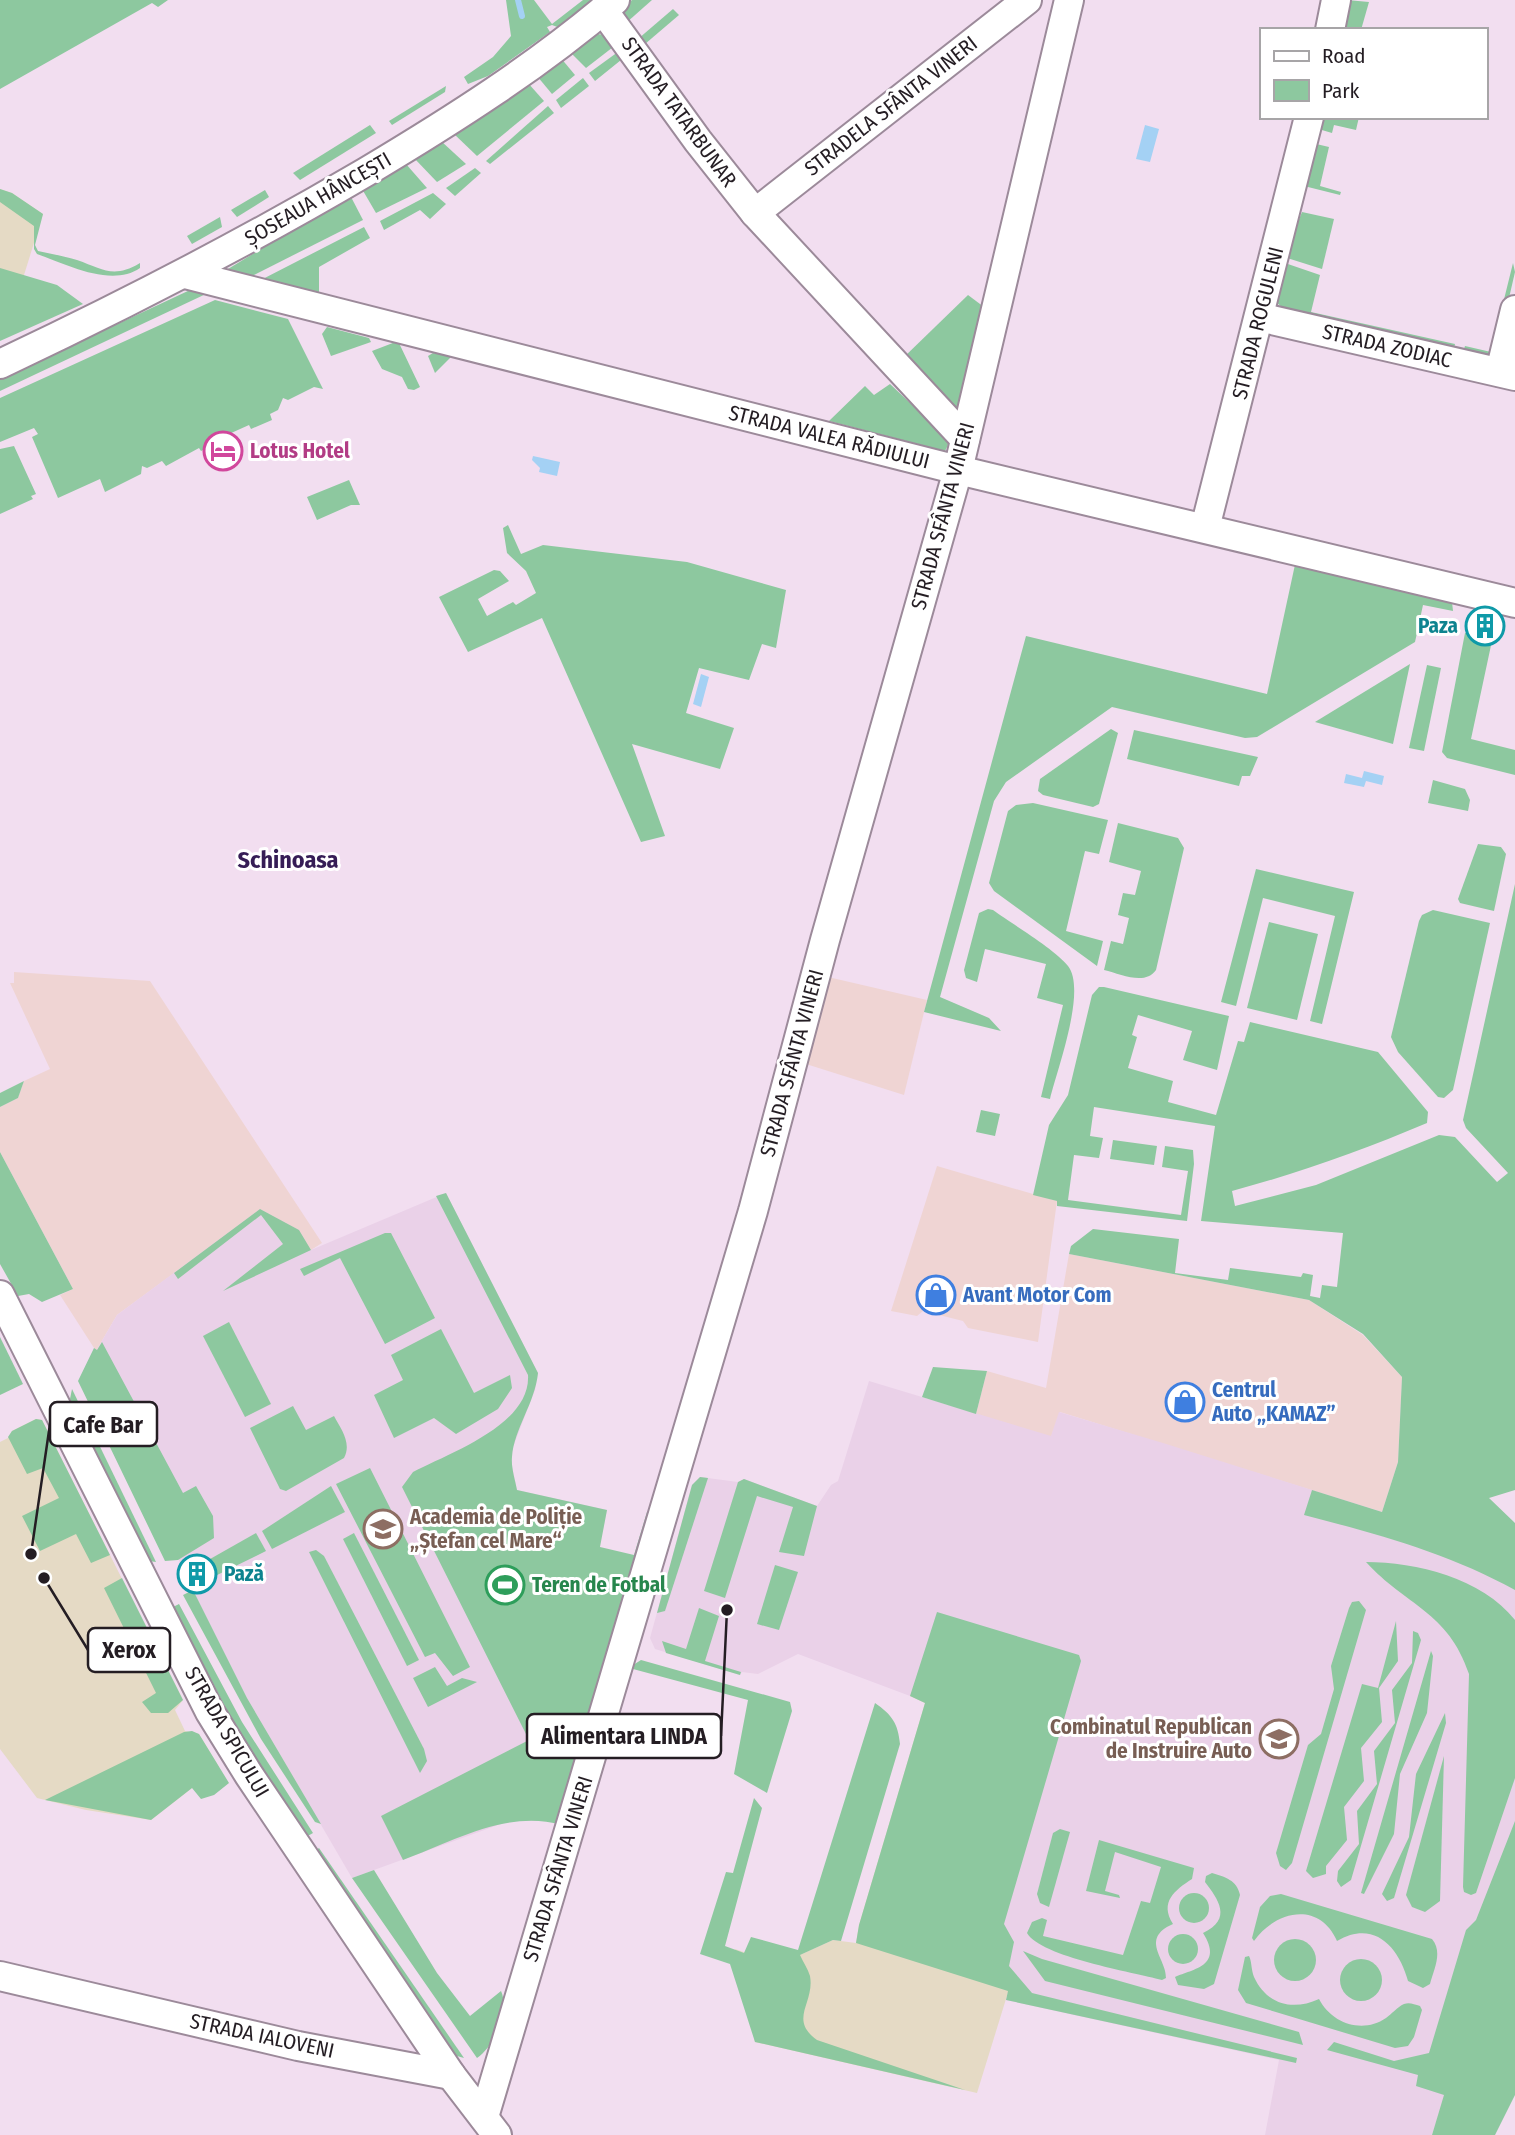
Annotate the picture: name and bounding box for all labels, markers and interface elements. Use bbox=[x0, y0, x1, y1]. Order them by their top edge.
legend bbox=[1260, 28, 1487, 119]
street label: STRADELA SFÂNTA VINERI bbox=[799, 30, 983, 182]
street label: STRADA TATARBUNAR bbox=[616, 32, 742, 193]
text: Road bbox=[1322, 43, 1366, 69]
text: Park bbox=[1322, 78, 1360, 104]
street label: ȘOSEAUA HÂNCEȘTI bbox=[240, 147, 396, 251]
street label: STRADA ROGULENI bbox=[1226, 244, 1290, 402]
street label: STRADA ZODIAC bbox=[1320, 318, 1455, 374]
street label: STRADA VALEA RĂDIULUI bbox=[726, 399, 932, 475]
street label: STRADA SFÂNTA VINERI bbox=[905, 419, 981, 613]
hotel icon: Lotus Hotel bbox=[202, 430, 244, 472]
place label: Lotus Hotel bbox=[250, 438, 350, 464]
building icon: Paza bbox=[1464, 605, 1506, 647]
place label: Paza bbox=[1418, 613, 1458, 639]
district label: Schinoasa bbox=[237, 846, 339, 874]
street label: STRADA SFÂNTA VINERI bbox=[754, 966, 830, 1160]
shop icon: Avant Motor Com bbox=[915, 1274, 957, 1316]
place label: Avant Motor Com bbox=[962, 1282, 1112, 1308]
place label: Centrul Auto „KAMAZ” bbox=[1211, 1377, 1336, 1427]
shop icon: Centrul Auto „KAMAZ” bbox=[1164, 1381, 1206, 1423]
callout: Cafe Bar bbox=[50, 1402, 157, 1446]
text: Cafe Bar bbox=[63, 1411, 143, 1439]
place label: Academia de Poliție „Ștefan cel Mare“ bbox=[409, 1504, 583, 1555]
school or university icon: Academia de Poliție „Ștefan cel Mare“ bbox=[362, 1508, 404, 1550]
building icon: Pază bbox=[176, 1553, 218, 1595]
place label: Pază bbox=[224, 1561, 264, 1587]
sports icon: Teren de Fotbal bbox=[484, 1564, 526, 1606]
place label: Teren de Fotbal bbox=[532, 1572, 666, 1598]
callout: Xerox bbox=[88, 1628, 170, 1672]
text: Xerox bbox=[101, 1636, 157, 1664]
street label: STRADA SPICULUI bbox=[179, 1662, 275, 1802]
callout: Alimentara LINDA bbox=[527, 1714, 721, 1758]
place label: Combinatul Republican de Instruire Auto bbox=[1050, 1714, 1252, 1764]
school or university icon: Combinatul Republican de Instruire Auto bbox=[1258, 1718, 1300, 1760]
text: Alimentara LINDA bbox=[540, 1722, 707, 1750]
street label: STRADA SFÂNTA VINERI bbox=[517, 1773, 599, 1965]
street label: STRADA IALOVENI bbox=[187, 2008, 337, 2064]

